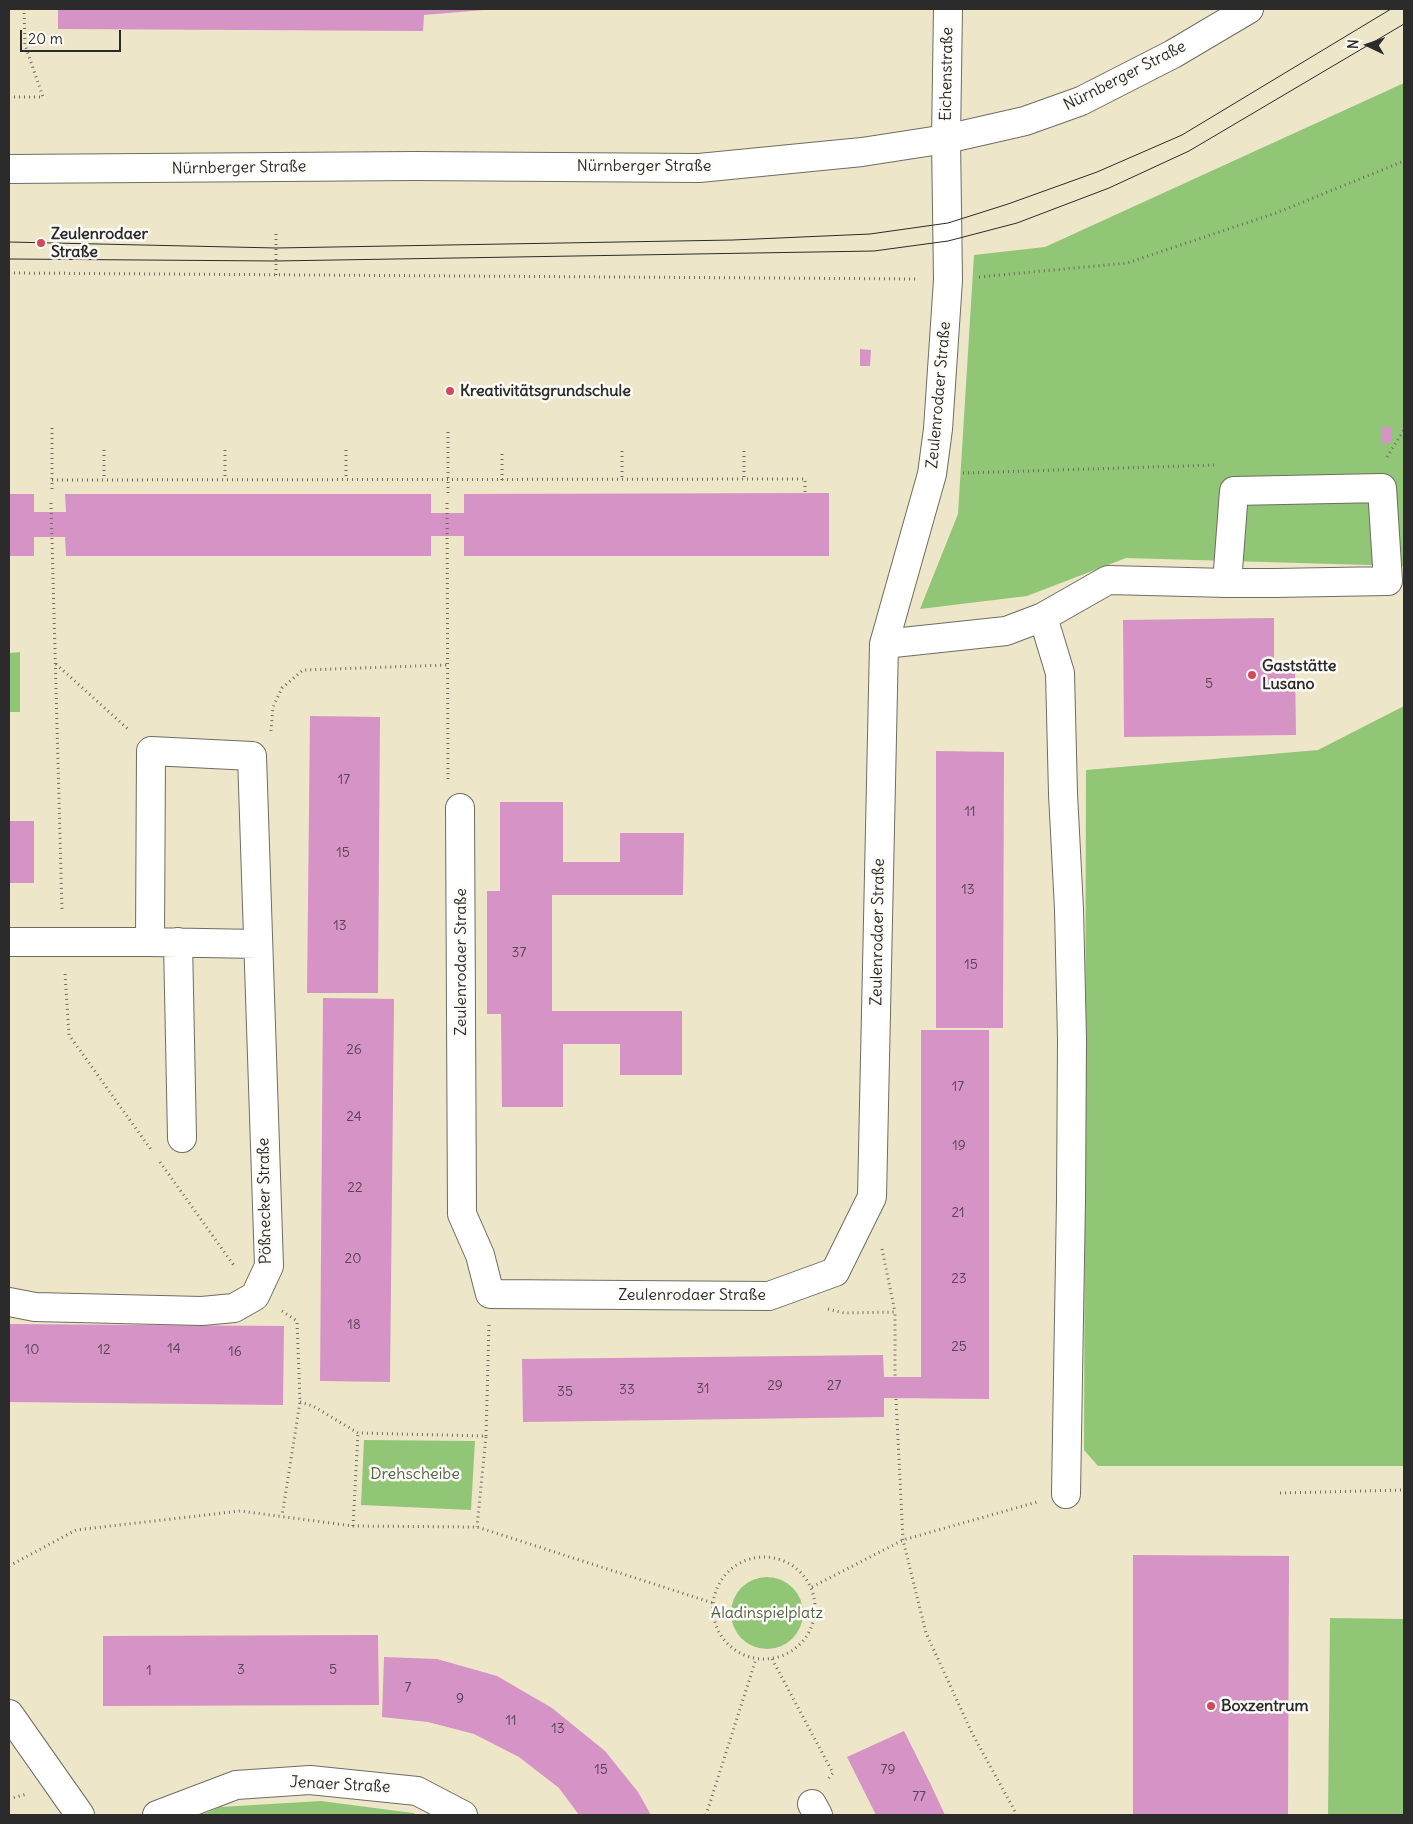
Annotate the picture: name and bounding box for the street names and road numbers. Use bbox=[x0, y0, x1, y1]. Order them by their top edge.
street label: Eichenstraße bbox=[937, 27, 957, 121]
street label: Nürnberger Straße bbox=[1061, 37, 1189, 115]
street label: Nürnberger Straße bbox=[577, 156, 711, 176]
street label: Nürnberger Straße bbox=[172, 157, 306, 179]
street label: Zeulenrodaer Straße bbox=[923, 321, 955, 469]
street label: Zeulenrodaer Straße bbox=[867, 858, 889, 1006]
street label: Zeulenrodaer Straße bbox=[451, 888, 471, 1036]
street label: Pößnecker Straße bbox=[254, 1137, 276, 1265]
street label: Zeulenrodaer Straße bbox=[618, 1285, 766, 1305]
street label: Jenaer Straße bbox=[289, 1773, 391, 1797]

